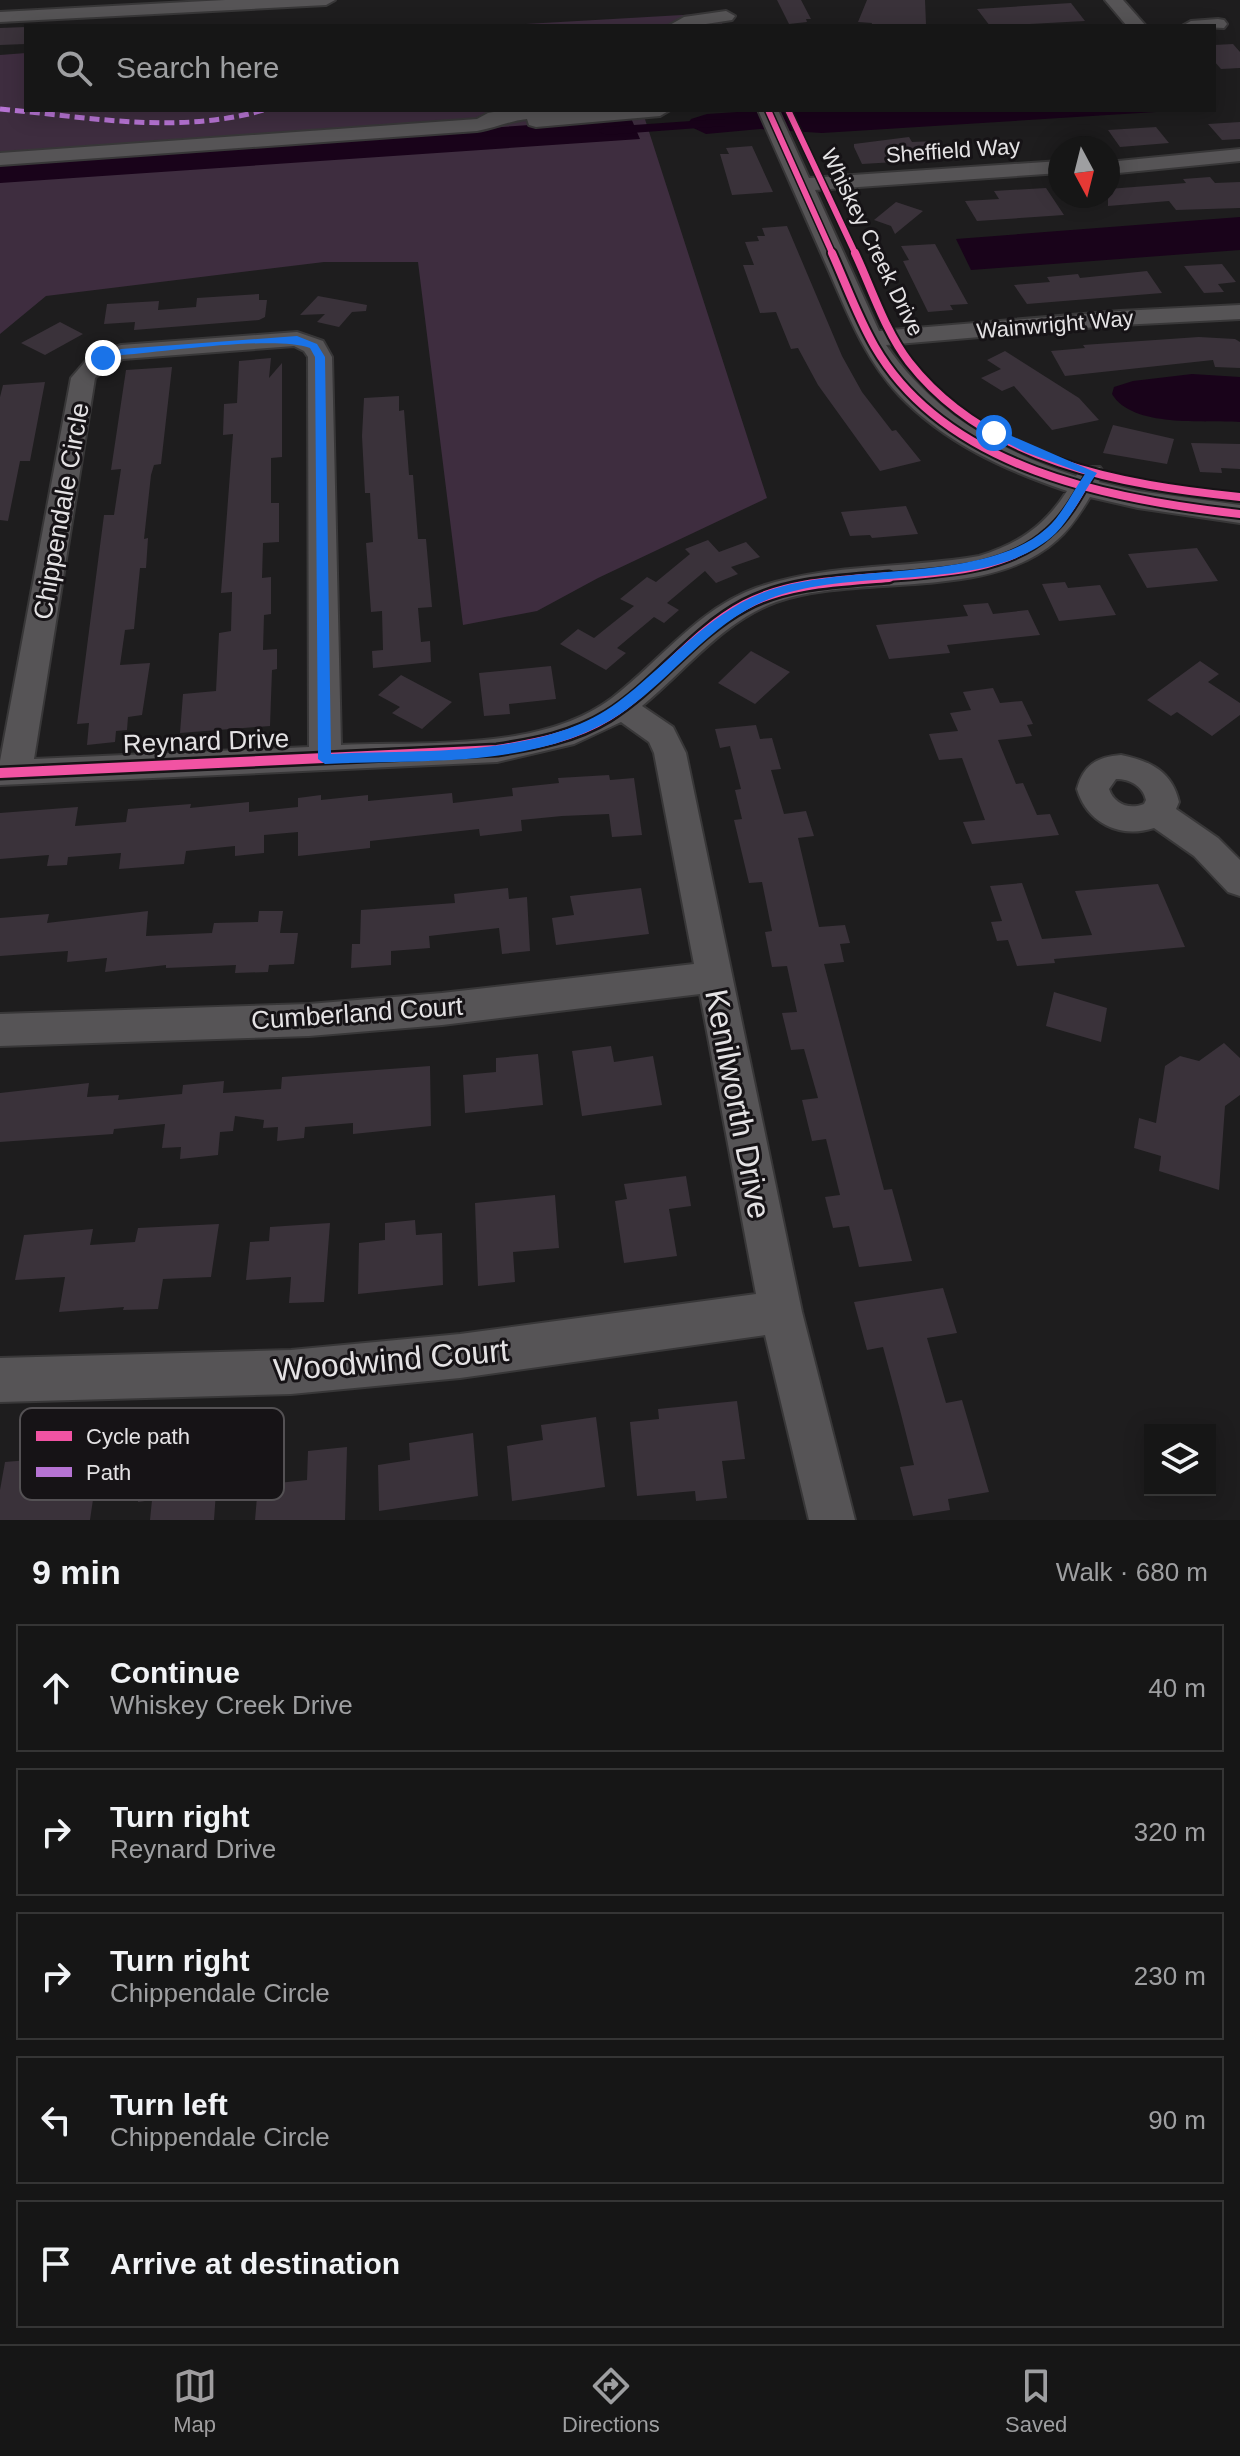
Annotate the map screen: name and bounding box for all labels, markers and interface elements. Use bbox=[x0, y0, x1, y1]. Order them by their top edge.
search box bbox=[24, 24, 1216, 112]
icon: search bbox=[52, 46, 96, 90]
text: Search here bbox=[116, 51, 279, 84]
street label: Sheffield Way bbox=[885, 133, 1021, 168]
north arrow bbox=[1048, 136, 1120, 208]
street label: Whiskey Creek Drive bbox=[816, 144, 929, 340]
street label: Wainwright Way bbox=[976, 305, 1134, 344]
route end bbox=[85, 340, 121, 376]
street label: Chippendale Circle bbox=[27, 400, 95, 622]
route start bbox=[976, 415, 1012, 451]
street label: Reynard Drive bbox=[122, 723, 290, 759]
street label: Kenilworth Drive bbox=[698, 986, 778, 1222]
street label: Cumberland Court bbox=[250, 991, 465, 1035]
street label: Woodwind Court bbox=[272, 1332, 510, 1388]
legend bbox=[20, 1408, 284, 1500]
text: Cycle path bbox=[86, 1424, 190, 1449]
map controls bbox=[1144, 1424, 1216, 1496]
button: layers bbox=[1144, 1424, 1216, 1496]
text: Path bbox=[86, 1460, 131, 1485]
text: 9 min bbox=[32, 1553, 121, 1591]
text: Walk · 680 m bbox=[1056, 1557, 1208, 1587]
text: Continue bbox=[110, 1656, 240, 1689]
icon: ahead bbox=[34, 1666, 78, 1710]
text: 40 m bbox=[1148, 1673, 1206, 1703]
text: Whiskey Creek Drive bbox=[110, 1690, 353, 1720]
text: Turn right bbox=[110, 1800, 249, 1833]
icon: right bbox=[34, 1810, 78, 1854]
text: 320 m bbox=[1134, 1817, 1206, 1847]
text: Reynard Drive bbox=[110, 1834, 276, 1864]
text: Turn right bbox=[110, 1944, 249, 1977]
icon: right bbox=[34, 1954, 78, 1998]
text: 230 m bbox=[1134, 1961, 1206, 1991]
text: Chippendale Circle bbox=[110, 1978, 330, 2008]
text: Turn left bbox=[110, 2088, 228, 2121]
icon: left bbox=[34, 2098, 78, 2142]
text: 90 m bbox=[1148, 2105, 1206, 2135]
text: Chippendale Circle bbox=[110, 2122, 330, 2152]
icon: arrive bbox=[34, 2242, 78, 2286]
text: Arrive at destination bbox=[110, 2247, 400, 2280]
tab: Map bbox=[173, 2364, 217, 2438]
tab: Directions bbox=[562, 2364, 660, 2438]
tab: Saved bbox=[1005, 2364, 1067, 2438]

